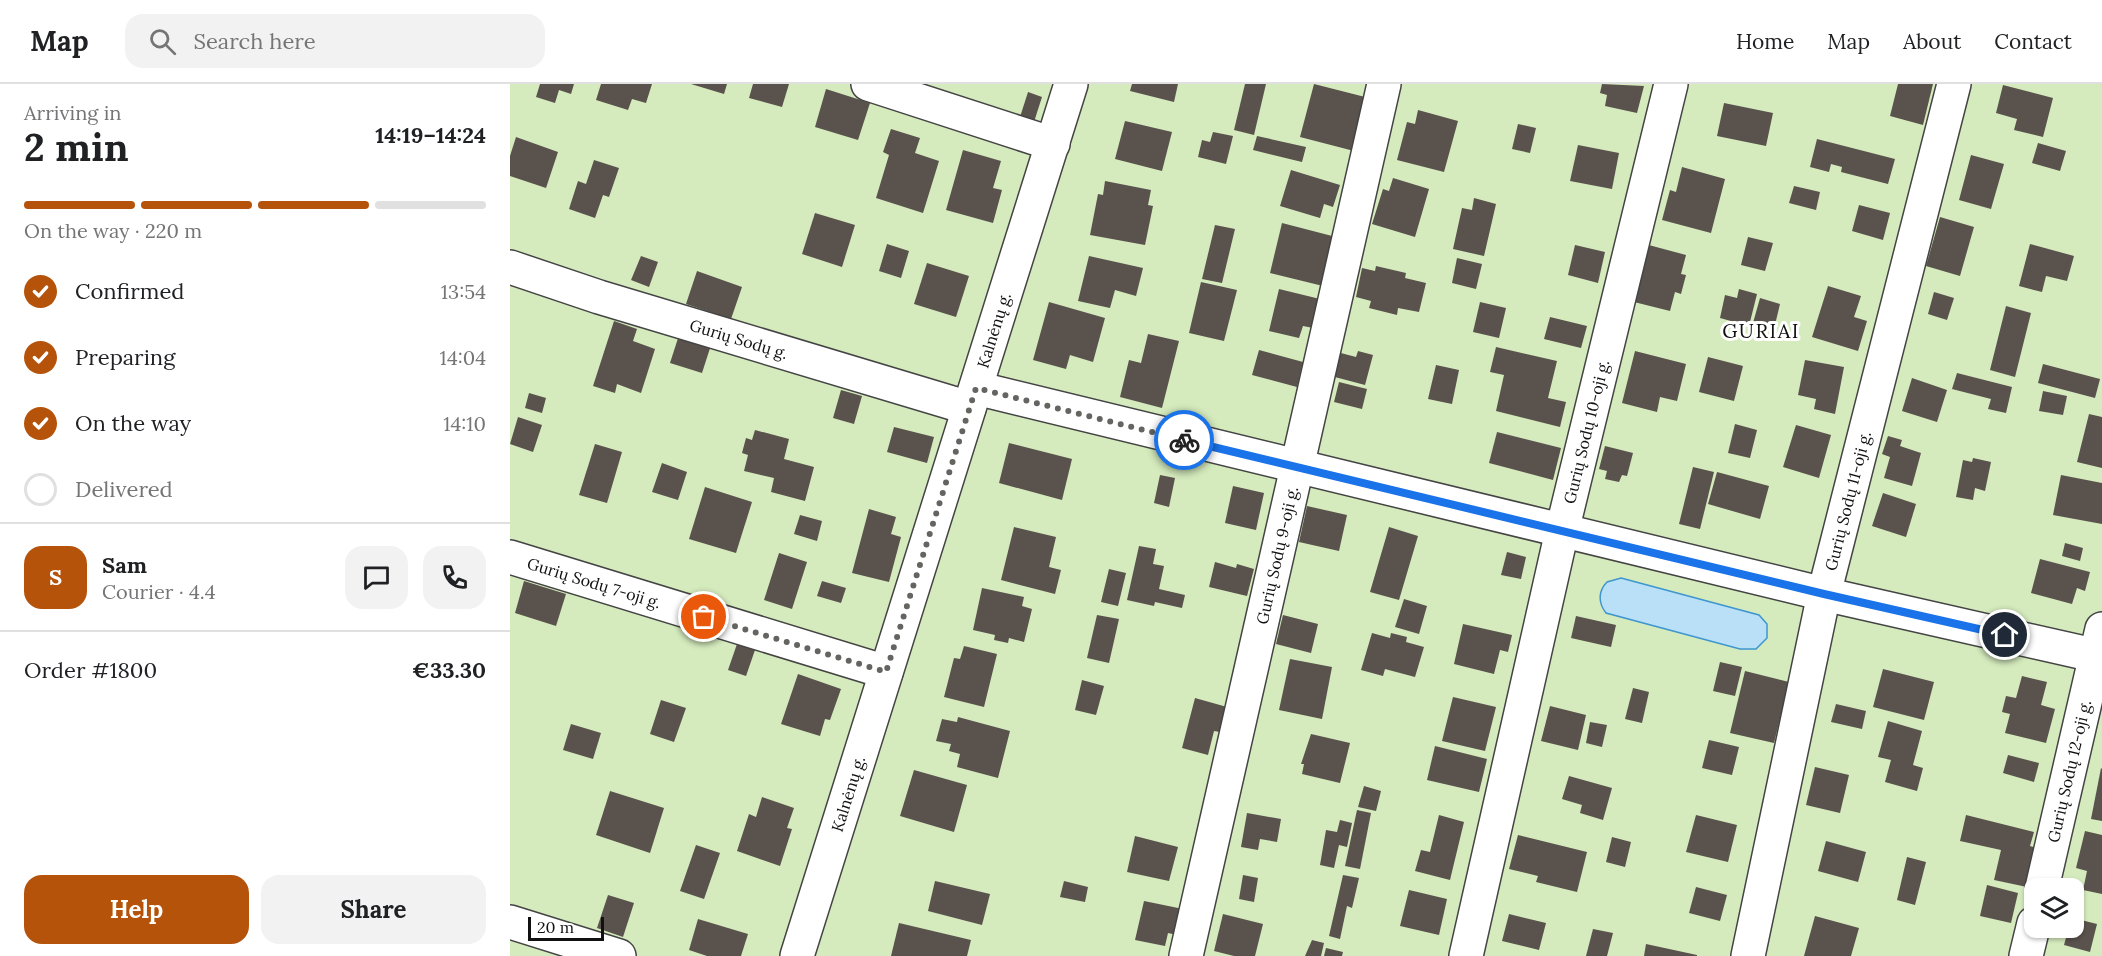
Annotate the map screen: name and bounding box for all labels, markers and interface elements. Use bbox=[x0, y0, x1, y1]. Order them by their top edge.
search box bbox=[125, 14, 545, 68]
text: Map bbox=[30, 23, 89, 59]
icon: search bbox=[146, 25, 179, 58]
text: Search here bbox=[194, 27, 316, 55]
text: Home bbox=[1736, 28, 1794, 55]
text: Map bbox=[1827, 28, 1870, 55]
text: About bbox=[1903, 28, 1961, 55]
text: Contact bbox=[1994, 28, 2072, 55]
text: Arriving in bbox=[24, 100, 121, 125]
text: 14:19–14:24 bbox=[375, 121, 486, 149]
text: 2 min bbox=[24, 122, 129, 172]
text: On the way · 220 m bbox=[24, 218, 202, 243]
icon: check bbox=[24, 275, 57, 308]
text: Confirmed bbox=[75, 277, 184, 305]
text: 13:54 bbox=[441, 279, 486, 304]
street label: Kalnėnų g. bbox=[972, 290, 1015, 370]
street label: Gurių Sodų g. bbox=[687, 315, 790, 363]
district label: GURIAI bbox=[1722, 318, 1800, 343]
icon: check bbox=[24, 341, 57, 374]
text: Preparing bbox=[75, 343, 175, 371]
text: 14:04 bbox=[440, 345, 486, 370]
street label: Gurių Sodų 10-oji g. bbox=[1559, 358, 1613, 506]
icon: check bbox=[24, 407, 57, 440]
text: On the way bbox=[75, 409, 191, 437]
courier bbox=[1154, 410, 1214, 470]
text: 14:10 bbox=[443, 411, 486, 436]
icon: bike bbox=[1168, 424, 1201, 457]
street label: Gurių Sodų 11-oji g. bbox=[1820, 429, 1875, 573]
text: Delivered bbox=[75, 475, 173, 503]
street label: Gurių Sodų 9-oji g. bbox=[1252, 484, 1302, 626]
button: chat bbox=[345, 546, 408, 609]
button: phone bbox=[423, 546, 486, 609]
text: Sam bbox=[102, 551, 147, 579]
street label: Gurių Sodų 7-oji g. bbox=[525, 553, 663, 613]
text: S bbox=[49, 563, 62, 591]
text: Courier · 4.4 bbox=[102, 579, 216, 604]
pin bbox=[678, 591, 729, 642]
icon: bag bbox=[687, 600, 720, 633]
pin bbox=[1979, 609, 2030, 660]
icon: home bbox=[1988, 618, 2021, 651]
text: Order #1800 bbox=[24, 656, 157, 684]
text: €33.30 bbox=[412, 656, 486, 684]
street label: Gurių Sodų 12-oji g. bbox=[2043, 698, 2095, 844]
street label: Kalnėnų g. bbox=[827, 753, 869, 834]
button: Help bbox=[24, 875, 249, 944]
button: Share bbox=[261, 875, 486, 944]
map controls bbox=[2024, 878, 2084, 938]
button: layers bbox=[2024, 878, 2084, 938]
scale bar bbox=[528, 914, 604, 942]
text: 20 m bbox=[537, 917, 574, 937]

